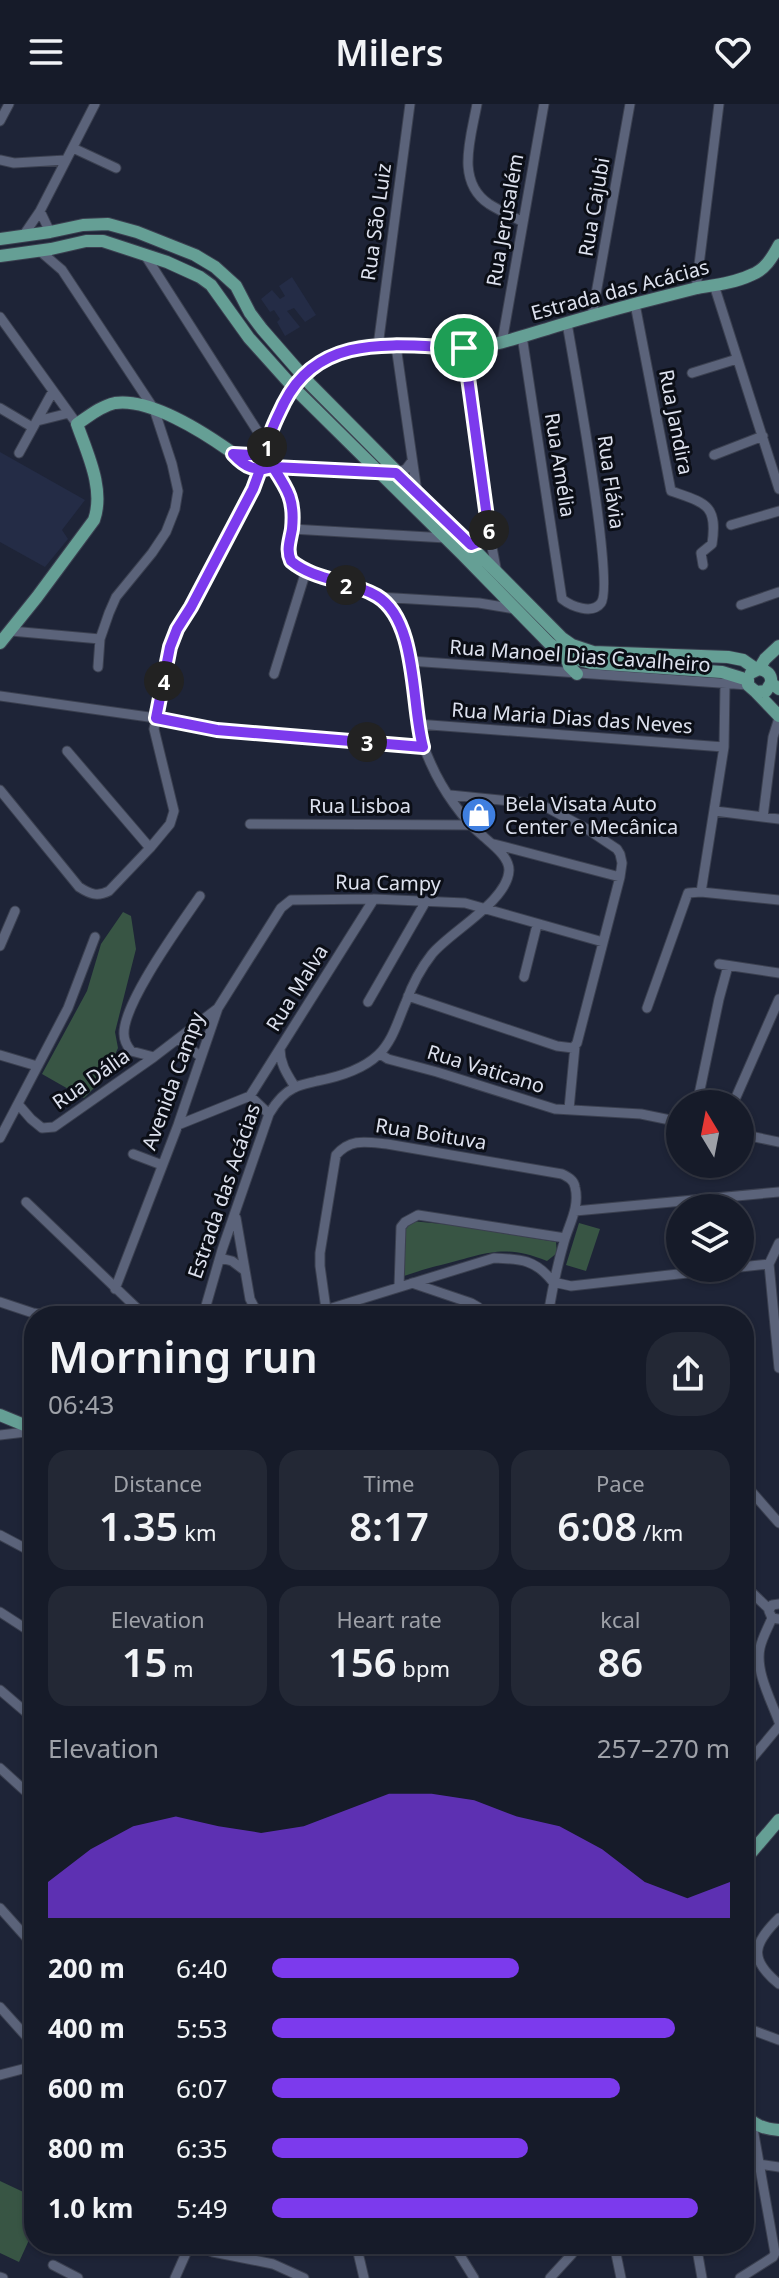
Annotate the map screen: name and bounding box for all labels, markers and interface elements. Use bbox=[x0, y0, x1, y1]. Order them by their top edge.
text: Milers bbox=[335, 28, 444, 77]
icon: menu bbox=[24, 30, 68, 74]
icon: heart bbox=[711, 30, 755, 74]
street label: Rua Jerusalém bbox=[480, 151, 529, 289]
street label: Rua Cajubi bbox=[572, 155, 615, 259]
street label: Rua São Luiz bbox=[354, 162, 397, 282]
street label: Estrada das Acácias bbox=[528, 253, 712, 326]
pin bbox=[430, 314, 498, 382]
icon: arrive bbox=[442, 326, 486, 370]
street label: Rua Jandira bbox=[653, 367, 700, 477]
street label: Rua Amélia bbox=[539, 411, 582, 519]
pin: 1 bbox=[247, 427, 287, 467]
text: 1 bbox=[261, 432, 273, 462]
street label: Rua Flávia bbox=[592, 433, 631, 531]
pin: 6 bbox=[469, 510, 509, 550]
text: 6 bbox=[483, 515, 495, 545]
pin: 2 bbox=[326, 565, 366, 605]
text: 2 bbox=[340, 570, 352, 600]
street label: Rua Manoel Dias Cavalheiro bbox=[449, 633, 711, 678]
pin: 4 bbox=[144, 661, 184, 701]
text: 4 bbox=[158, 666, 170, 696]
street label: Rua Maria Dias das Neves bbox=[451, 696, 693, 739]
pin: 3 bbox=[347, 722, 387, 762]
text: 3 bbox=[361, 727, 373, 757]
place label: Bela Visata Auto Center e Mecânica bbox=[505, 790, 678, 840]
street label: Rua Lisboa bbox=[309, 792, 411, 819]
shop icon: Bela Visata Auto Center e Mecânica bbox=[460, 796, 498, 834]
street label: Rua Campy bbox=[335, 868, 442, 897]
street label: Rua Malva bbox=[259, 939, 334, 1036]
street label: Avenida Campy bbox=[135, 1007, 210, 1154]
street label: Rua Vaticano bbox=[424, 1038, 548, 1099]
street label: Rua Dália bbox=[47, 1042, 135, 1115]
north arrow bbox=[666, 1090, 754, 1178]
map controls bbox=[666, 1090, 754, 1282]
street label: Estrada das Acácias bbox=[181, 1100, 266, 1282]
street label: Rua Boituva bbox=[373, 1111, 489, 1156]
button: layers bbox=[666, 1194, 754, 1282]
text: Morning run bbox=[48, 1326, 318, 1386]
button: share bbox=[646, 1332, 730, 1416]
text: 06:43 bbox=[48, 1386, 114, 1422]
text: Distance bbox=[113, 1468, 202, 1498]
text: Time bbox=[364, 1468, 414, 1498]
text: Pace bbox=[596, 1468, 645, 1498]
text: 1.35 bbox=[99, 1498, 178, 1553]
text: 8:17 bbox=[349, 1498, 429, 1553]
text: 6:08 bbox=[557, 1498, 637, 1553]
text: km bbox=[178, 1517, 217, 1547]
text: /km bbox=[637, 1517, 683, 1547]
text: Elevation bbox=[111, 1604, 205, 1634]
text: Heart rate bbox=[336, 1604, 442, 1634]
text: kcal bbox=[600, 1604, 640, 1634]
text: 15 bbox=[122, 1634, 167, 1689]
text: 156 bbox=[328, 1634, 397, 1689]
text: 86 bbox=[597, 1634, 643, 1689]
text: m bbox=[167, 1653, 194, 1683]
text: bpm bbox=[397, 1653, 450, 1683]
text: Elevation bbox=[48, 1730, 159, 1766]
text: 257–270 m bbox=[597, 1730, 730, 1766]
text: 200 m bbox=[48, 1950, 125, 1986]
text: 6:40 bbox=[176, 1950, 228, 1986]
text: 400 m bbox=[48, 2010, 125, 2046]
text: 5:53 bbox=[176, 2010, 228, 2046]
text: 600 m bbox=[48, 2070, 125, 2106]
text: 6:07 bbox=[176, 2070, 228, 2106]
text: 800 m bbox=[48, 2130, 125, 2166]
text: 6:35 bbox=[176, 2130, 228, 2166]
text: 1.0 km bbox=[48, 2190, 133, 2226]
text: 5:49 bbox=[176, 2190, 228, 2226]

